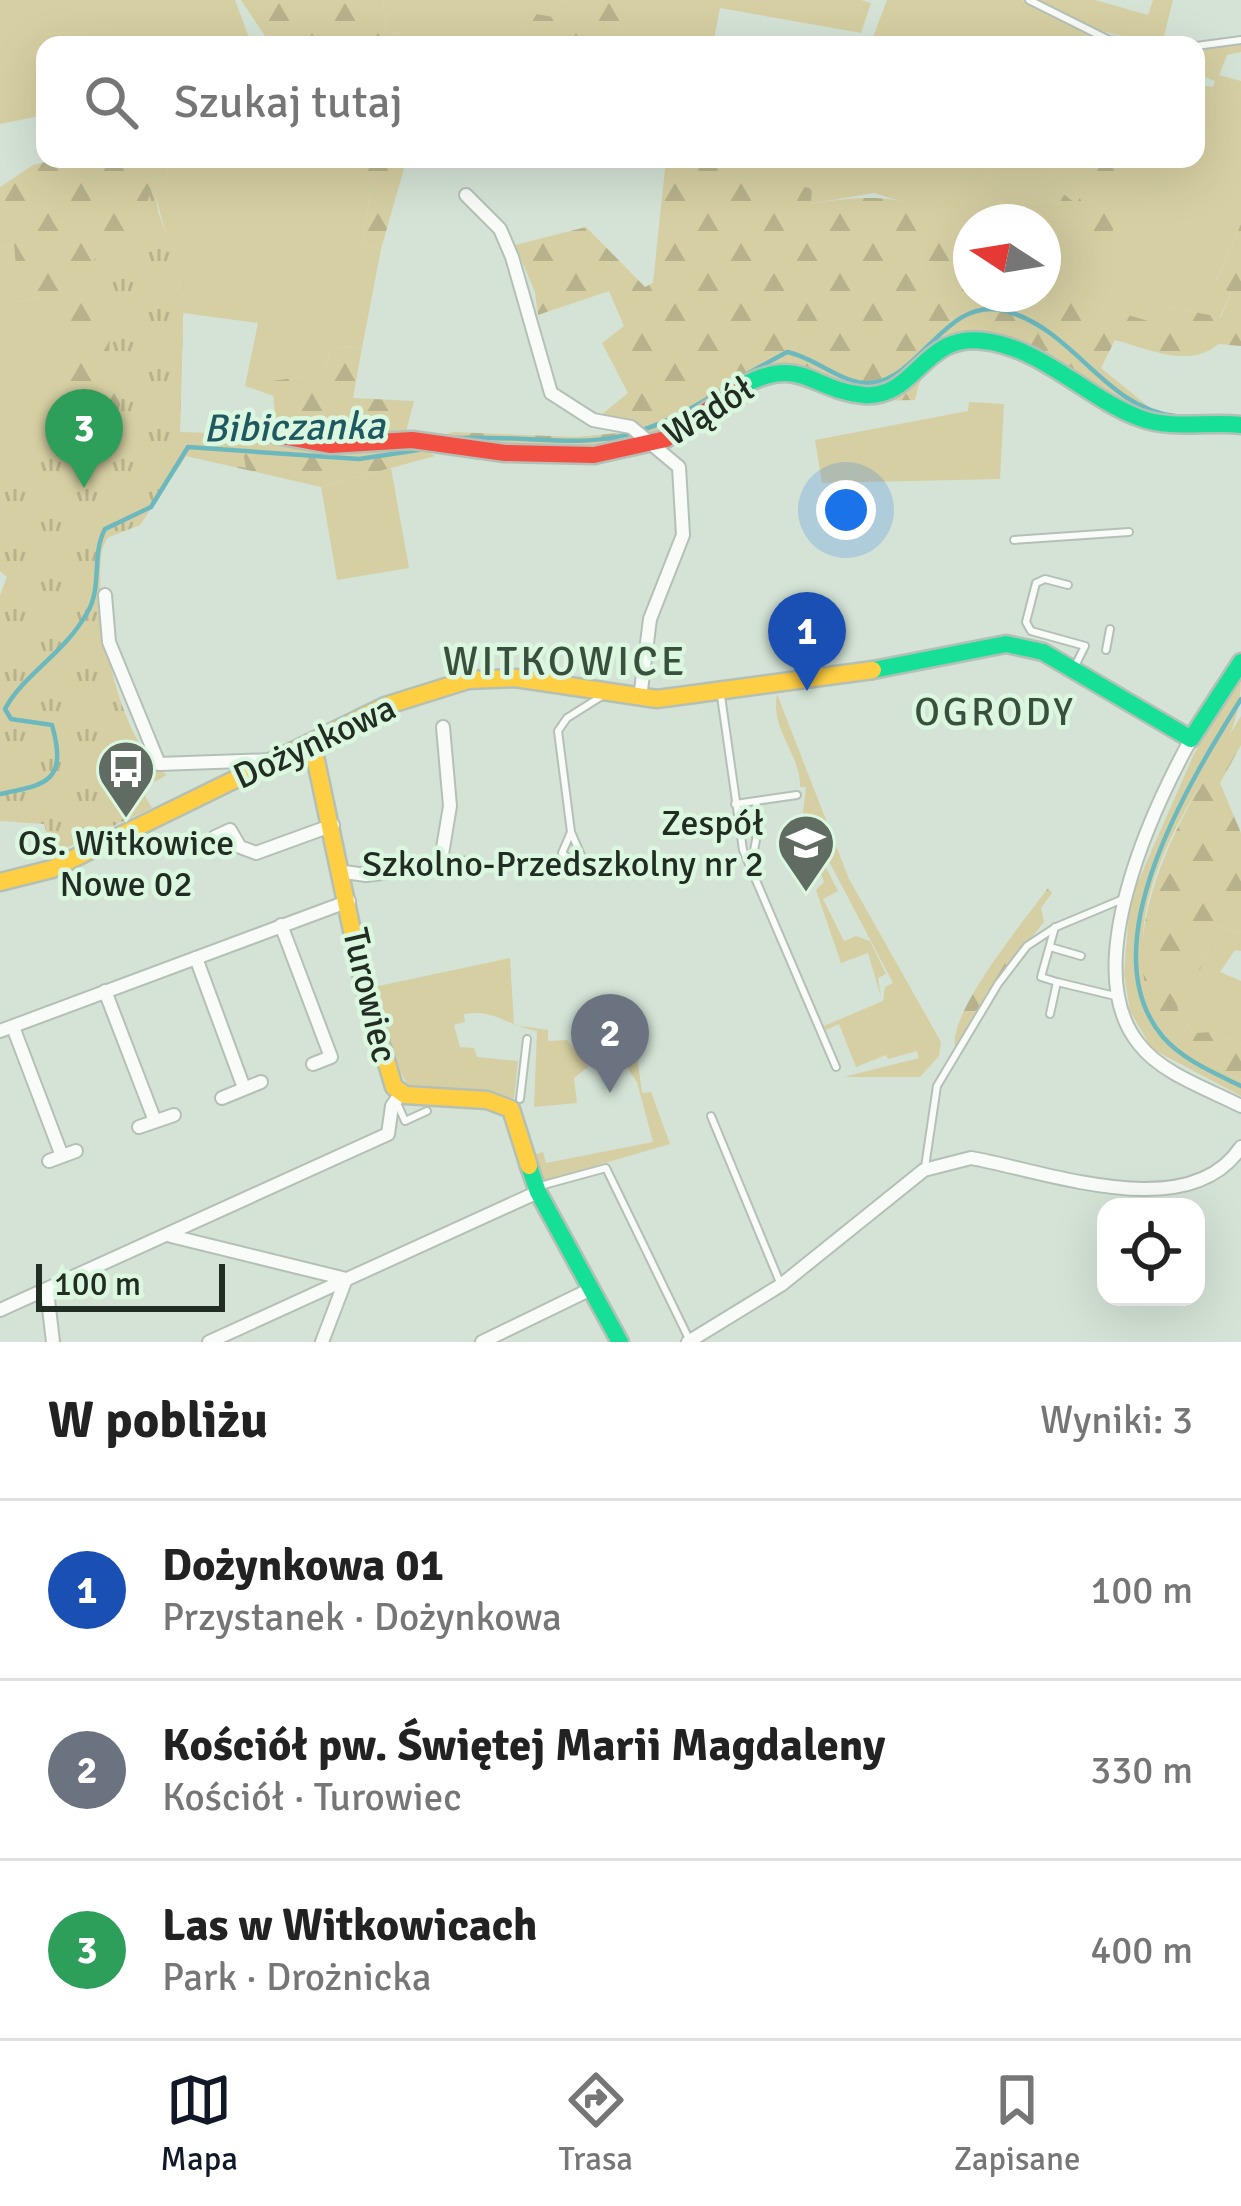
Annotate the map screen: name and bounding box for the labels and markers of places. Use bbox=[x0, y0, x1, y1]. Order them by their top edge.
pin: 3 bbox=[45, 389, 123, 488]
pin: 1 bbox=[768, 592, 846, 691]
bus stop icon: Os. Witkowice Nowe 02 bbox=[95, 738, 157, 820]
place label: Zespół Szkolno-Przedszkolny nr 2 bbox=[362, 801, 764, 887]
school or university icon: Zespół Szkolno-Przedszkolny nr 2 bbox=[775, 812, 837, 894]
place label: Os. Witkowice Nowe 02 bbox=[18, 821, 234, 907]
pin: 2 bbox=[571, 994, 649, 1093]

